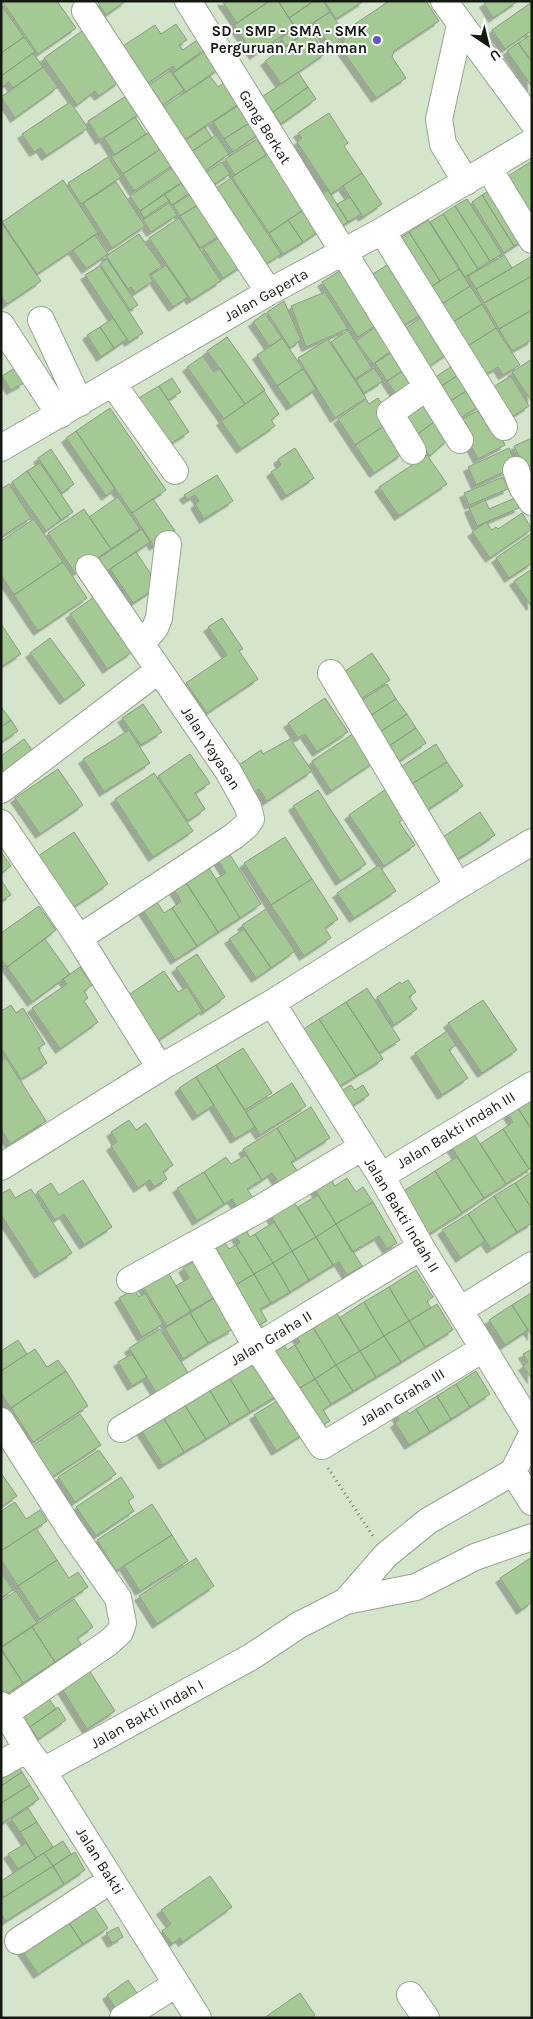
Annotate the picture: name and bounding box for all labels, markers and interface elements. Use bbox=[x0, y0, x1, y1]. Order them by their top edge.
north arrow bbox=[463, 20, 513, 70]
place label: SD - SMP - SMA - SMK Perguruan Ar Rahman bbox=[210, 22, 367, 57]
marker: SD - SMP - SMA - SMK Perguruan Ar Rahman bbox=[371, 34, 383, 46]
text: U bbox=[486, 46, 504, 65]
street label: Gang Berkat bbox=[235, 87, 295, 168]
street label: Jalan Gaperta bbox=[221, 265, 311, 325]
street label: Jalan Yayasan bbox=[177, 703, 245, 793]
street label: Jalan Bakti Indah III bbox=[394, 1088, 518, 1172]
street label: Jalan Bakti Indah II bbox=[361, 1154, 443, 1276]
street label: Jalan Graha II bbox=[227, 1307, 315, 1369]
street label: Jalan Graha III bbox=[356, 1365, 448, 1429]
street label: Jalan Bakti Indah I bbox=[87, 1676, 207, 1752]
street label: Jalan Bakti bbox=[72, 1824, 128, 1898]

